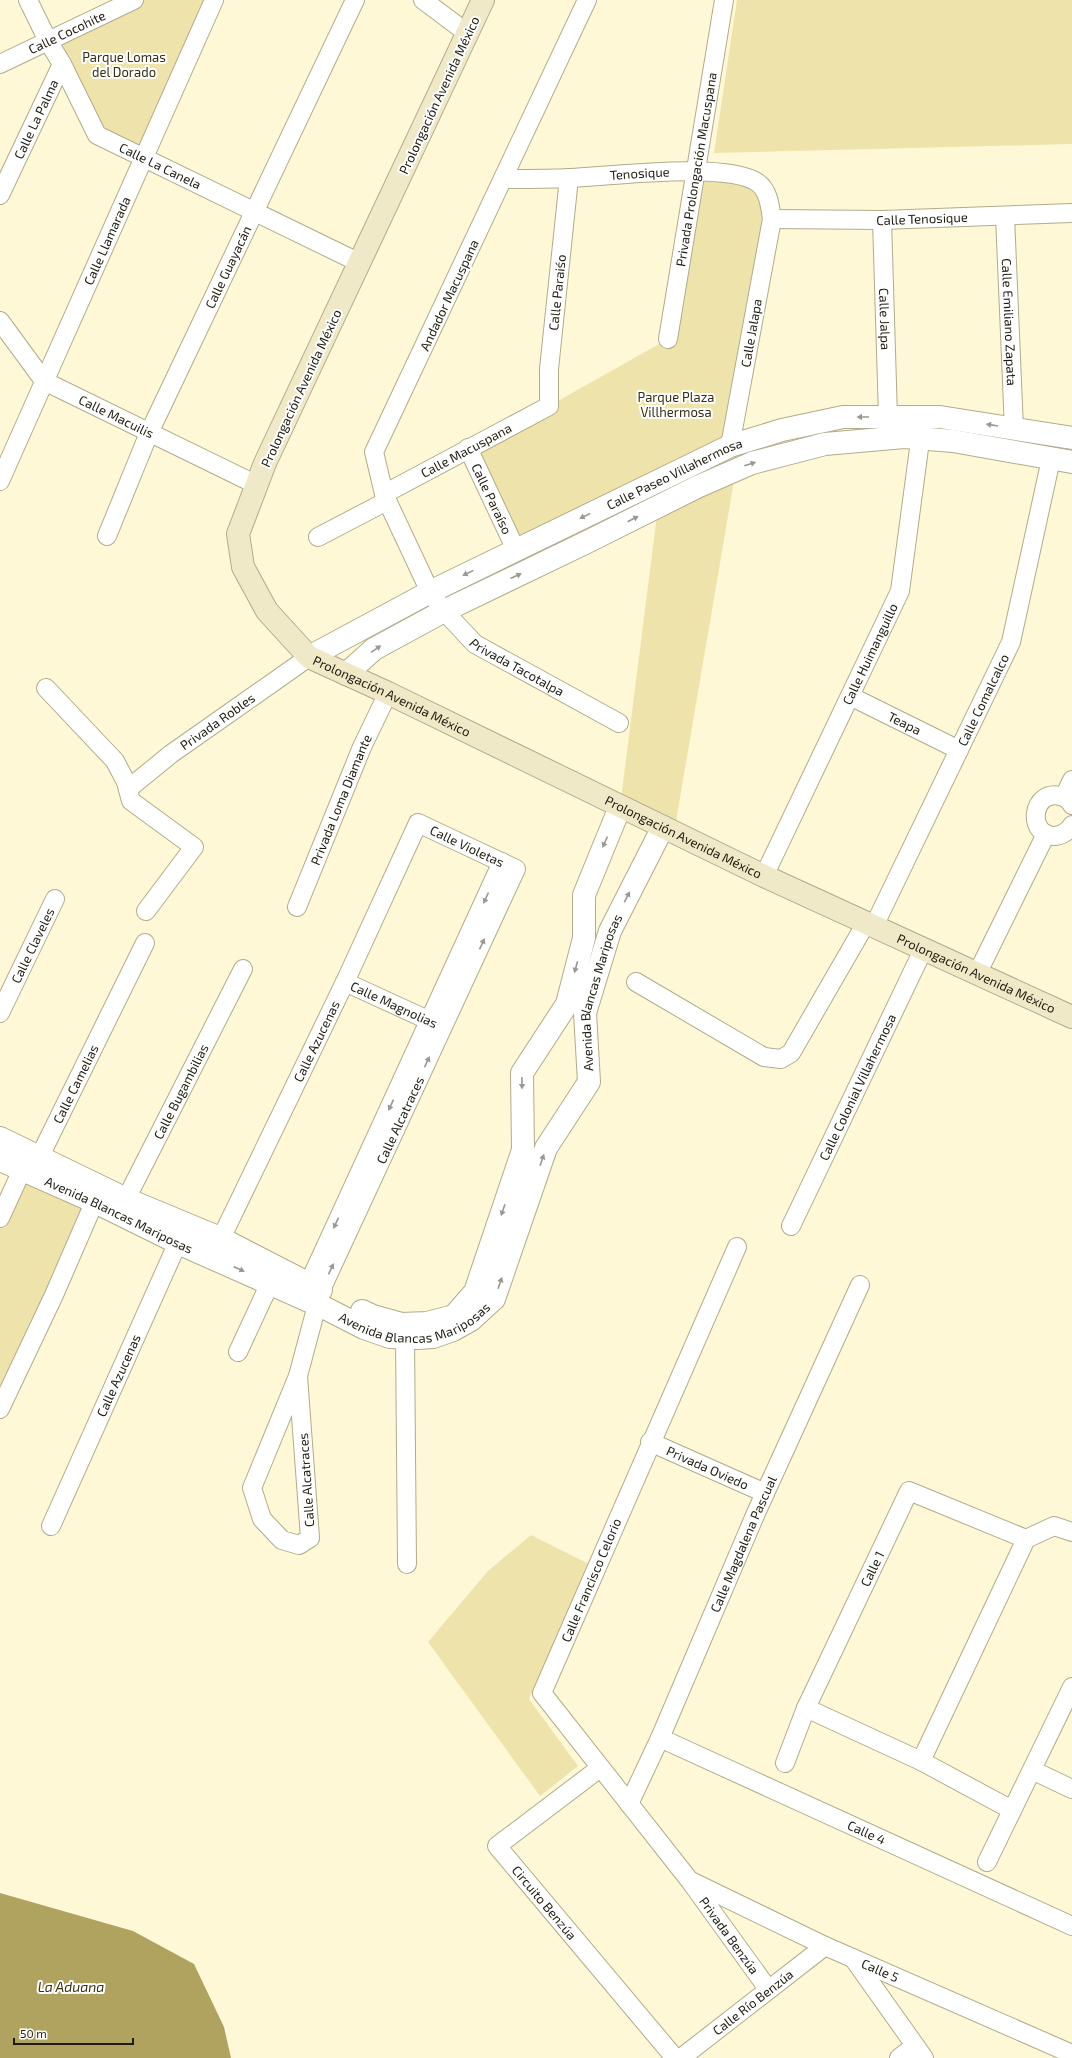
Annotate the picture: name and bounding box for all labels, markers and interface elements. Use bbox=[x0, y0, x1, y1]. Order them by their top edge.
street label: Calle Cocohite bbox=[26, 7, 108, 57]
street label: Prolongación Avenida México bbox=[395, 14, 483, 176]
park label: Parque Lomas del Dorado bbox=[82, 49, 166, 80]
street label: Privada Prolongación Macuspana bbox=[672, 71, 720, 268]
street label: Calle La Palma bbox=[10, 77, 62, 161]
street label: Calle La Canela bbox=[117, 139, 204, 192]
street label: Tenosique bbox=[609, 163, 670, 183]
street label: Calle Llamarada bbox=[80, 194, 134, 288]
street label: Calle Tenosique bbox=[876, 209, 968, 228]
street label: Calle Guayacán bbox=[201, 223, 254, 311]
street label: Andador Macuspana bbox=[416, 237, 482, 353]
street label: Calle Paraiśo bbox=[545, 254, 569, 331]
street label: Calle Emiliano Zapata bbox=[999, 258, 1020, 386]
street label: Calle Jalpa bbox=[876, 288, 894, 350]
street label: Calle Jalapa bbox=[737, 298, 765, 368]
street label: Prolongación Avenida México bbox=[257, 307, 345, 469]
park label: Parque Plaza Villhermosa bbox=[638, 389, 714, 420]
street label: Calle Macuilis bbox=[76, 391, 157, 441]
one-way arrow bbox=[856, 414, 869, 420]
street label: Calle Macuspana bbox=[418, 420, 514, 481]
one-way arrow bbox=[986, 422, 998, 428]
street label: Calle Paseo Villahermosa bbox=[604, 435, 744, 513]
street label: Calle Paraíso bbox=[468, 461, 515, 537]
one-way arrow bbox=[744, 461, 756, 467]
one-way arrow bbox=[579, 513, 590, 519]
one-way arrow bbox=[627, 516, 638, 523]
one-way arrow bbox=[462, 570, 473, 576]
one-way arrow bbox=[510, 573, 521, 579]
street label: Calle Huimanguillo bbox=[839, 601, 901, 707]
street label: Privada Tacotalpa bbox=[466, 635, 567, 699]
one-way arrow bbox=[370, 645, 381, 653]
street label: Calle Comalcalco bbox=[954, 651, 1012, 749]
street label: Prolongación Avenida México bbox=[310, 652, 473, 740]
street label: Privada Robles bbox=[177, 690, 258, 753]
street label: Teapa bbox=[885, 708, 924, 738]
street label: Privada Loma Diamante bbox=[307, 731, 375, 867]
street label: Prolongación Avenida México bbox=[602, 792, 765, 882]
street label: Calle Violetas bbox=[428, 822, 507, 870]
one-way arrow bbox=[602, 837, 608, 848]
one-way arrow bbox=[482, 892, 489, 904]
one-way arrow bbox=[624, 892, 630, 903]
street label: Calle Claveles bbox=[8, 905, 58, 986]
street label: Avenida Blancas Mariposas bbox=[577, 911, 625, 1071]
street label: Prolongación Avenida México bbox=[895, 930, 1058, 1016]
one-way arrow bbox=[479, 938, 485, 950]
one-way arrow bbox=[573, 961, 579, 974]
street label: Calle Magnolias bbox=[348, 978, 440, 1031]
street label: Calle Azucenas bbox=[290, 998, 343, 1085]
street label: Calle Colonial Villahermosa bbox=[816, 1011, 899, 1163]
street label: Calle Bugambilias bbox=[150, 1041, 212, 1142]
street label: Calle Camelias bbox=[49, 1042, 102, 1126]
one-way arrow bbox=[424, 1056, 430, 1068]
street label: Calle Alcatraces bbox=[373, 1074, 427, 1166]
one-way arrow bbox=[519, 1077, 525, 1090]
one-way arrow bbox=[388, 1100, 394, 1111]
one-way arrow bbox=[540, 1154, 546, 1166]
street label: Avenida Blancas Mariposas bbox=[43, 1173, 195, 1257]
one-way arrow bbox=[500, 1204, 506, 1216]
one-way arrow bbox=[333, 1218, 339, 1230]
one-way arrow bbox=[328, 1263, 334, 1275]
one-way arrow bbox=[234, 1266, 245, 1272]
one-way arrow bbox=[497, 1277, 503, 1289]
street label: Avenida Blancas Mariposas bbox=[336, 1299, 493, 1346]
street label: Calle Azucenas bbox=[93, 1332, 144, 1419]
street label: Calle Alcatraces bbox=[295, 1432, 317, 1528]
street label: Privada Oviedo bbox=[664, 1442, 751, 1493]
street label: Calle Magdalena Pascual bbox=[707, 1473, 780, 1615]
street label: Calle Francisco Celorio bbox=[558, 1516, 624, 1644]
street label: Calle 1 bbox=[857, 1548, 887, 1589]
street label: Calle 4 bbox=[845, 1817, 888, 1848]
street label: Circuito Benzúa bbox=[509, 1862, 580, 1943]
street label: Privada Benzúa bbox=[696, 1894, 762, 1977]
street label: Calle 5 bbox=[859, 1955, 901, 1985]
street label: Calle Río Benzúa bbox=[709, 1966, 796, 2038]
water label: La Aduana bbox=[38, 1978, 104, 1995]
scale bar bbox=[14, 2020, 133, 2046]
text: 50 m bbox=[20, 2026, 47, 2040]

